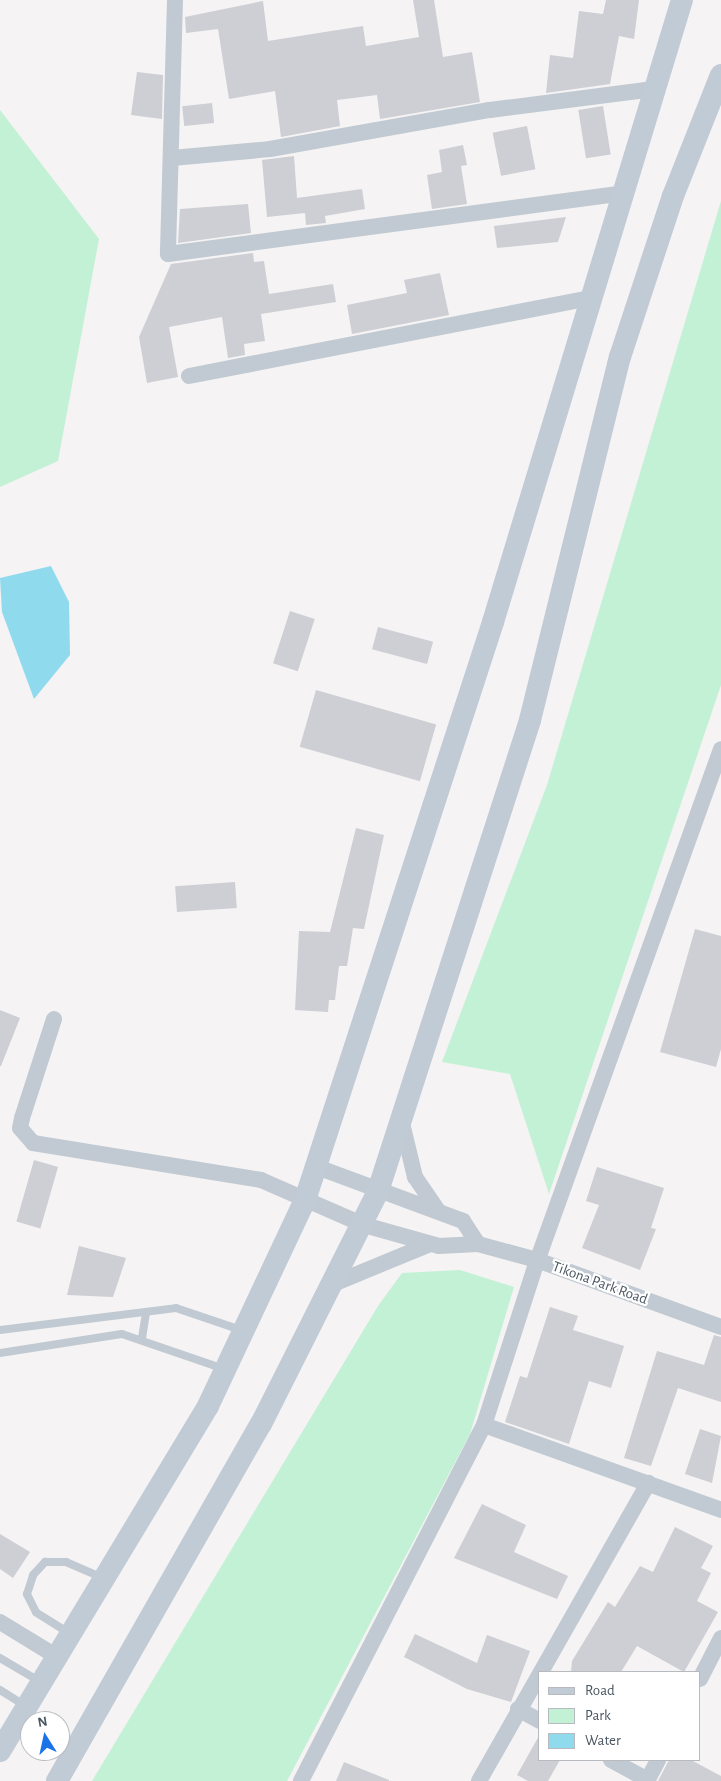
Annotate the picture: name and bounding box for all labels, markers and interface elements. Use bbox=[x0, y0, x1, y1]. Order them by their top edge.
street label: Tikona Park Road bbox=[550, 1257, 650, 1309]
legend bbox=[538, 1671, 701, 1761]
text: Road bbox=[585, 1683, 615, 1698]
text: Park bbox=[585, 1708, 611, 1723]
north arrow bbox=[20, 1711, 70, 1761]
text: N bbox=[37, 1714, 49, 1730]
text: Water bbox=[585, 1733, 621, 1748]

